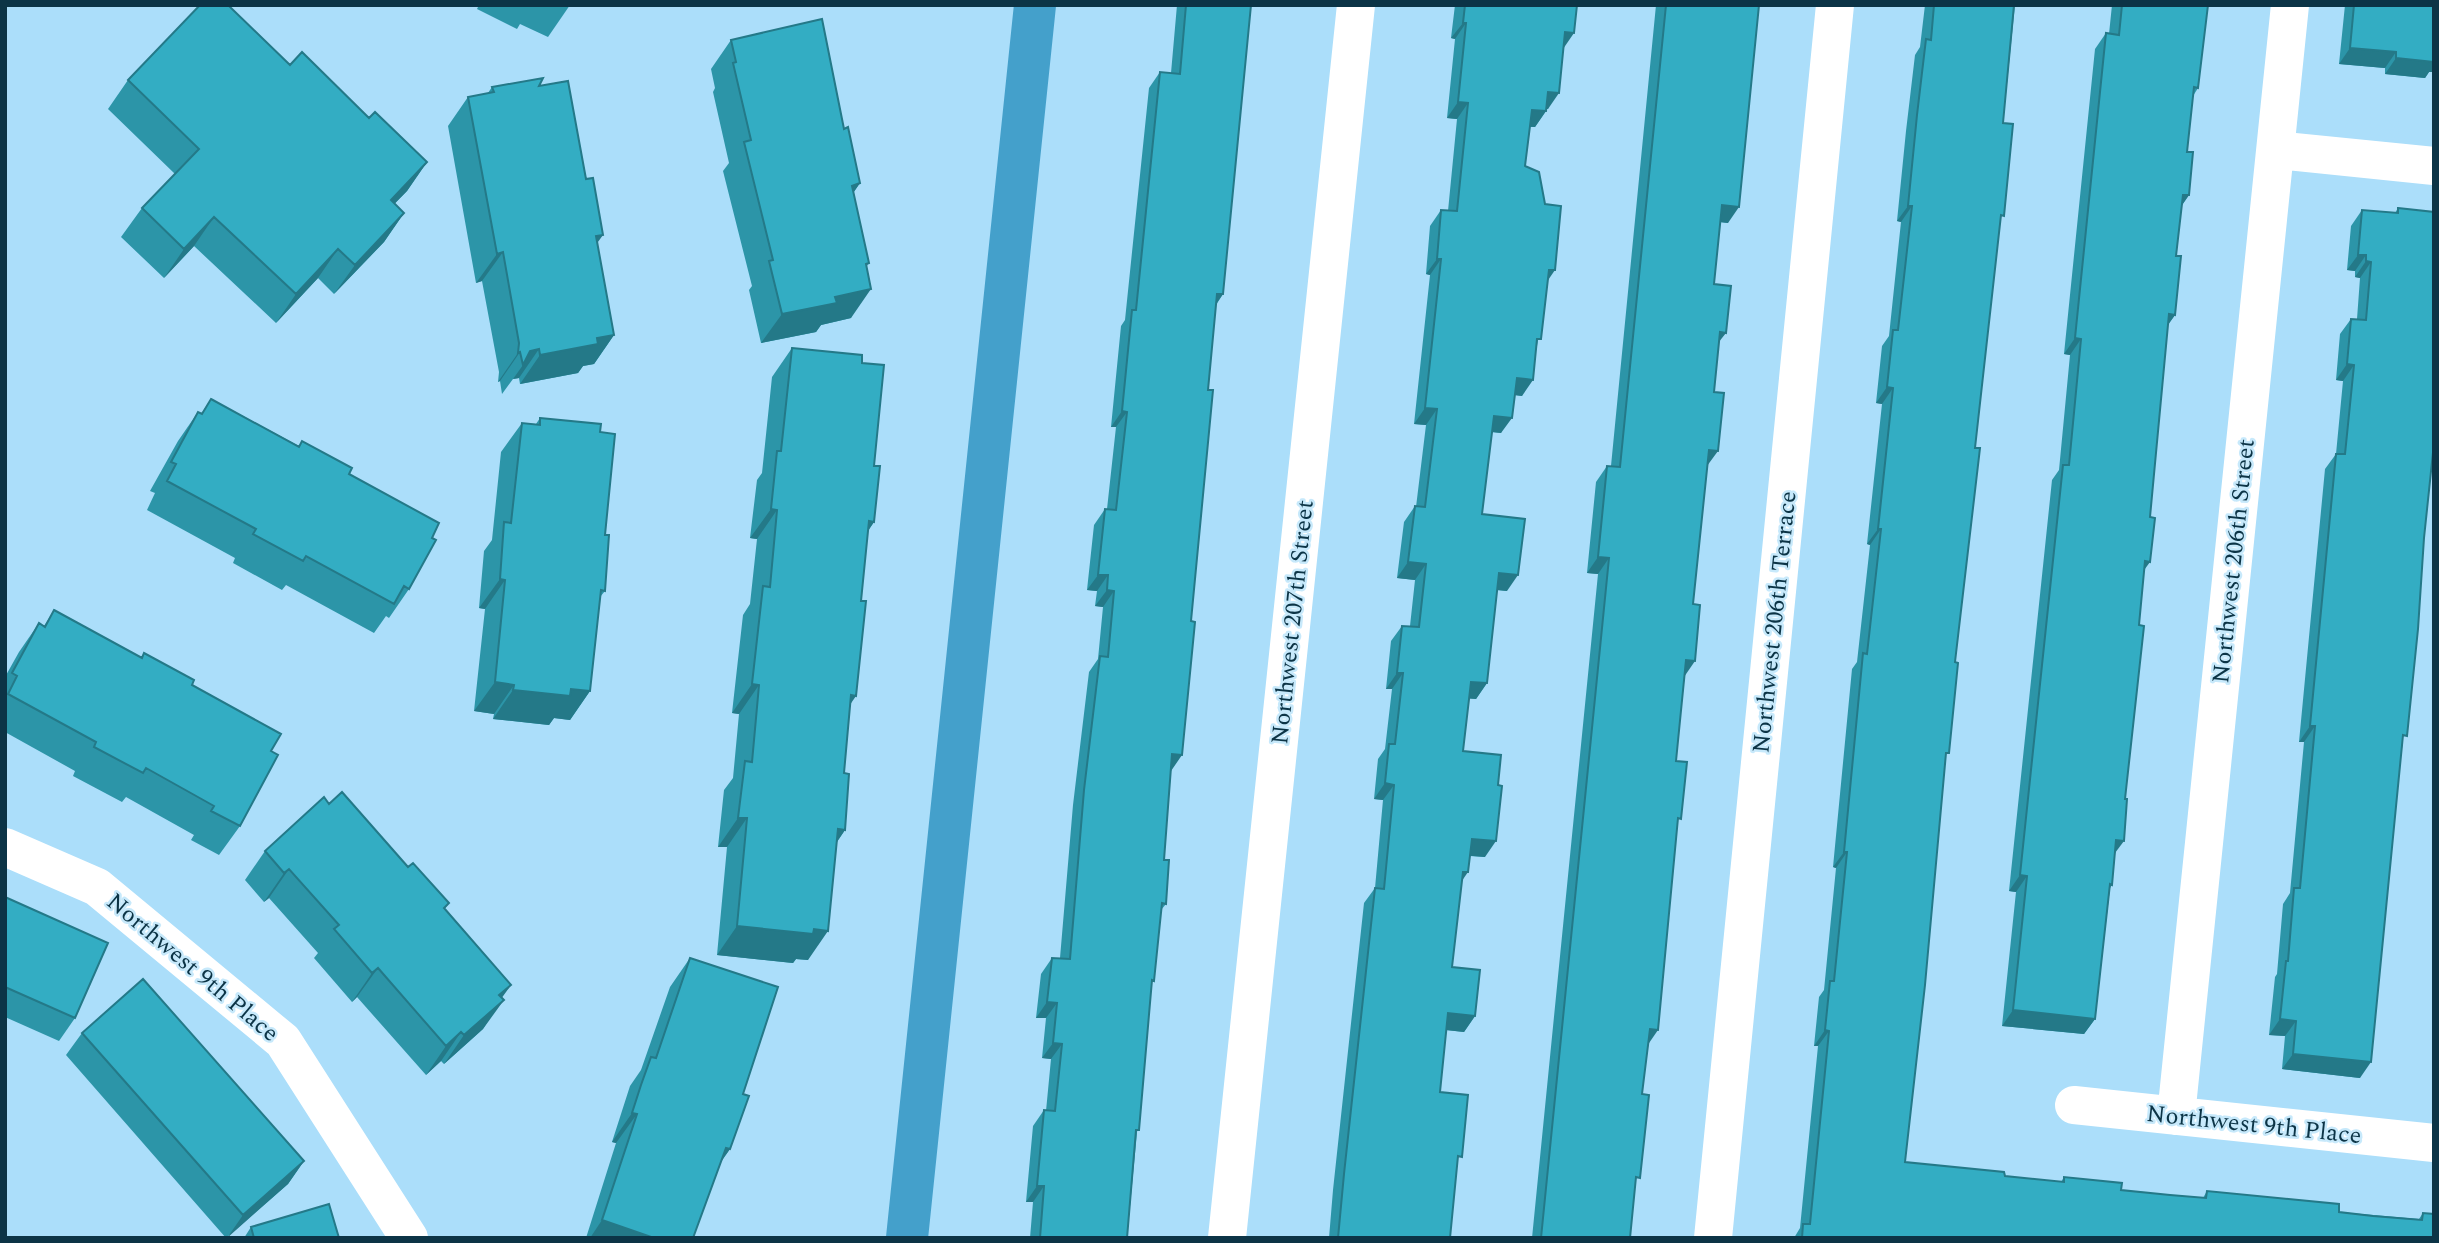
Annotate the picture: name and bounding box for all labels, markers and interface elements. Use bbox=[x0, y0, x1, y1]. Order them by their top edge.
street label: Northwest 206th Street bbox=[2203, 437, 2265, 685]
street label: Northwest 206th Terrace bbox=[1743, 489, 1807, 755]
street label: Northwest 207th Street bbox=[1262, 498, 1324, 746]
street label: Northwest 9th Place bbox=[98, 885, 287, 1051]
street label: Northwest 9th Place bbox=[2145, 1096, 2363, 1154]

